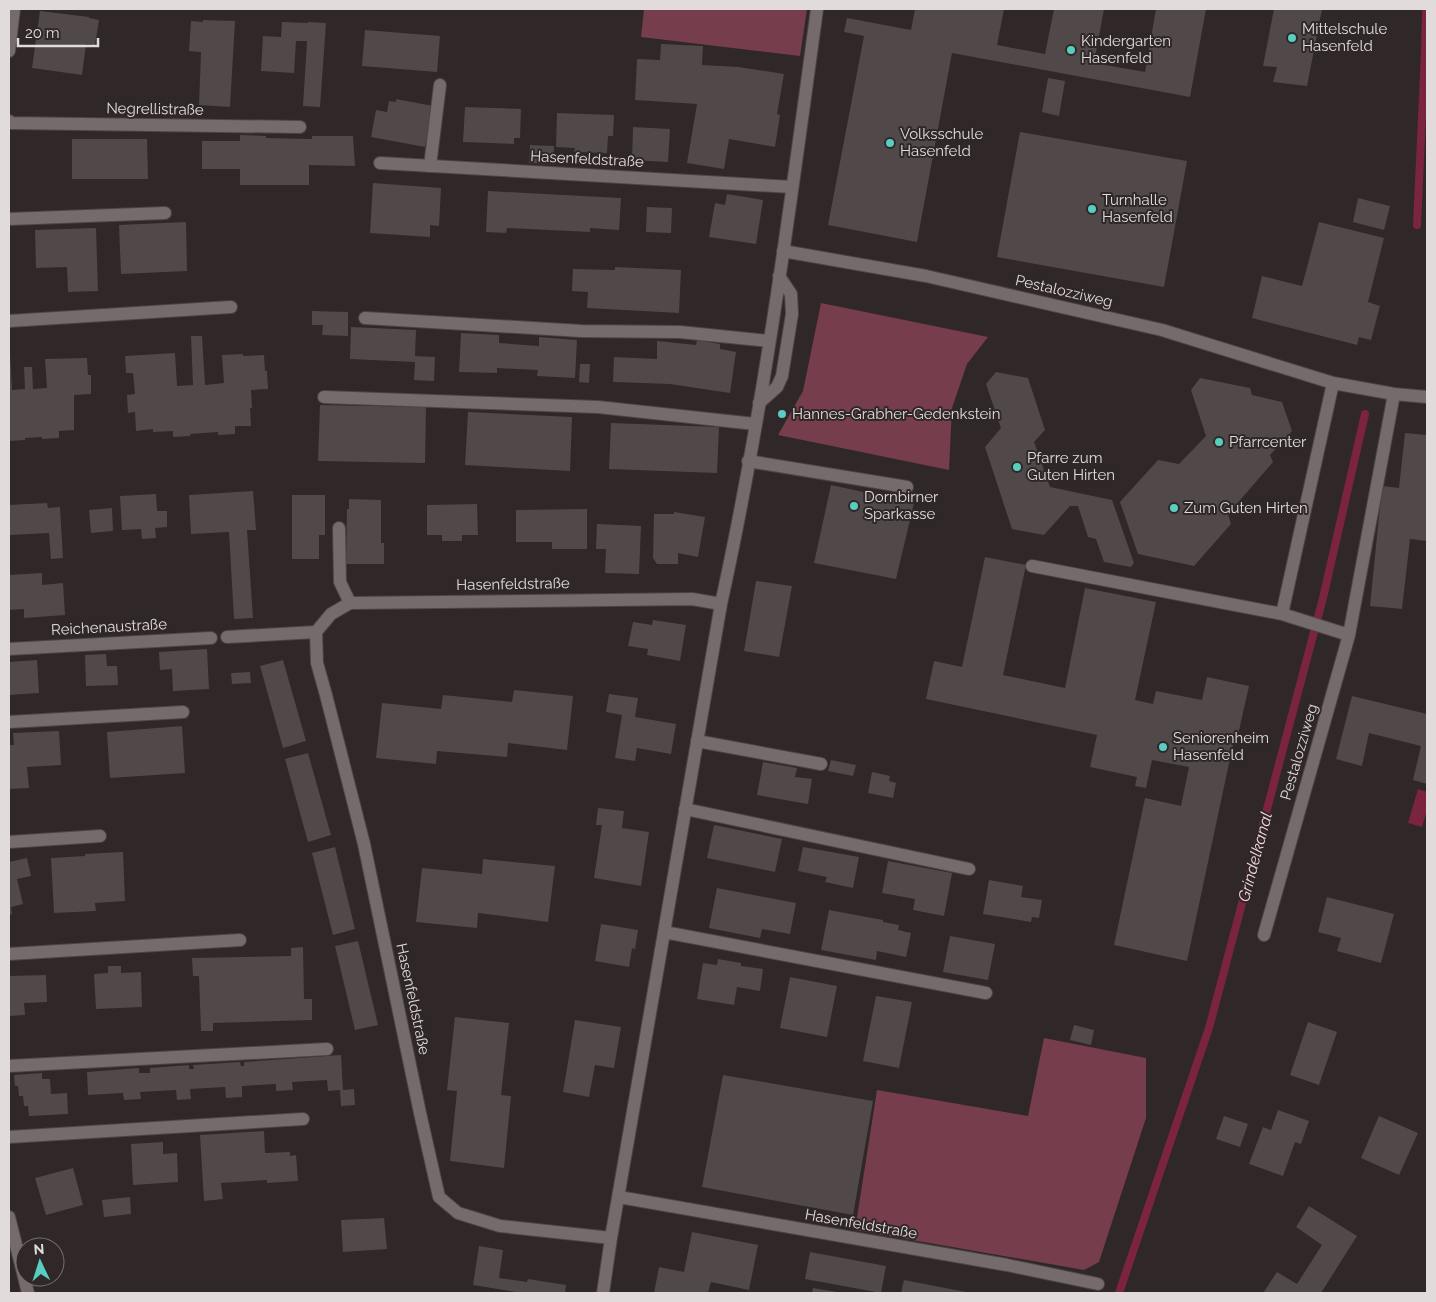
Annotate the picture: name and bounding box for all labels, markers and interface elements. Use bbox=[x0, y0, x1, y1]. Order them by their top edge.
scale bar bbox=[18, 15, 98, 47]
place label: Mittelschule Hasenfeld bbox=[1302, 20, 1387, 55]
text: 20 m bbox=[25, 24, 60, 42]
place label: Kindergarten Hasenfeld bbox=[1081, 32, 1171, 67]
marker: Mittelschule Hasenfeld bbox=[1286, 32, 1298, 44]
marker: Kindergarten Hasenfeld bbox=[1065, 44, 1077, 56]
street label: Negrellistraße bbox=[106, 99, 204, 119]
place label: Volksschule Hasenfeld bbox=[900, 125, 984, 160]
marker: Volksschule Hasenfeld bbox=[884, 137, 896, 149]
street label: Hasenfeldstraße bbox=[530, 147, 644, 171]
place label: Turnhalle Hasenfeld bbox=[1102, 191, 1173, 226]
marker: Turnhalle Hasenfeld bbox=[1086, 203, 1098, 215]
street label: Pestalozziweg bbox=[1014, 271, 1114, 311]
place label: Hannes-Grabher-Gedenkstein bbox=[792, 405, 1000, 423]
marker: Hannes-Grabher-Gedenkstein bbox=[776, 408, 788, 420]
place label: Pfarrcenter bbox=[1229, 433, 1307, 451]
marker: Pfarrcenter bbox=[1213, 436, 1225, 448]
place label: Pfarre zum Guten Hirten bbox=[1027, 449, 1115, 484]
marker: Pfarre zum Guten Hirten bbox=[1011, 461, 1023, 473]
place label: Dornbirner Sparkasse bbox=[864, 488, 939, 523]
place label: Zum Guten Hirten bbox=[1184, 499, 1308, 517]
marker: Dornbirner Sparkasse bbox=[848, 500, 860, 512]
marker: Zum Guten Hirten bbox=[1168, 502, 1180, 514]
street label: Hasenfeldstraße bbox=[456, 574, 570, 594]
street label: Reichenaustraße bbox=[51, 615, 168, 639]
street label: Pestalozziweg bbox=[1277, 702, 1321, 802]
place label: Seniorenheim Hasenfeld bbox=[1173, 729, 1269, 764]
marker: Seniorenheim Hasenfeld bbox=[1157, 741, 1169, 753]
water label: Grindelkanal bbox=[1234, 810, 1276, 904]
street label: Hasenfeldstraße bbox=[392, 942, 434, 1057]
street label: Hasenfeldstraße bbox=[804, 1205, 919, 1243]
north arrow bbox=[15, 1237, 65, 1287]
text: N bbox=[33, 1241, 45, 1257]

